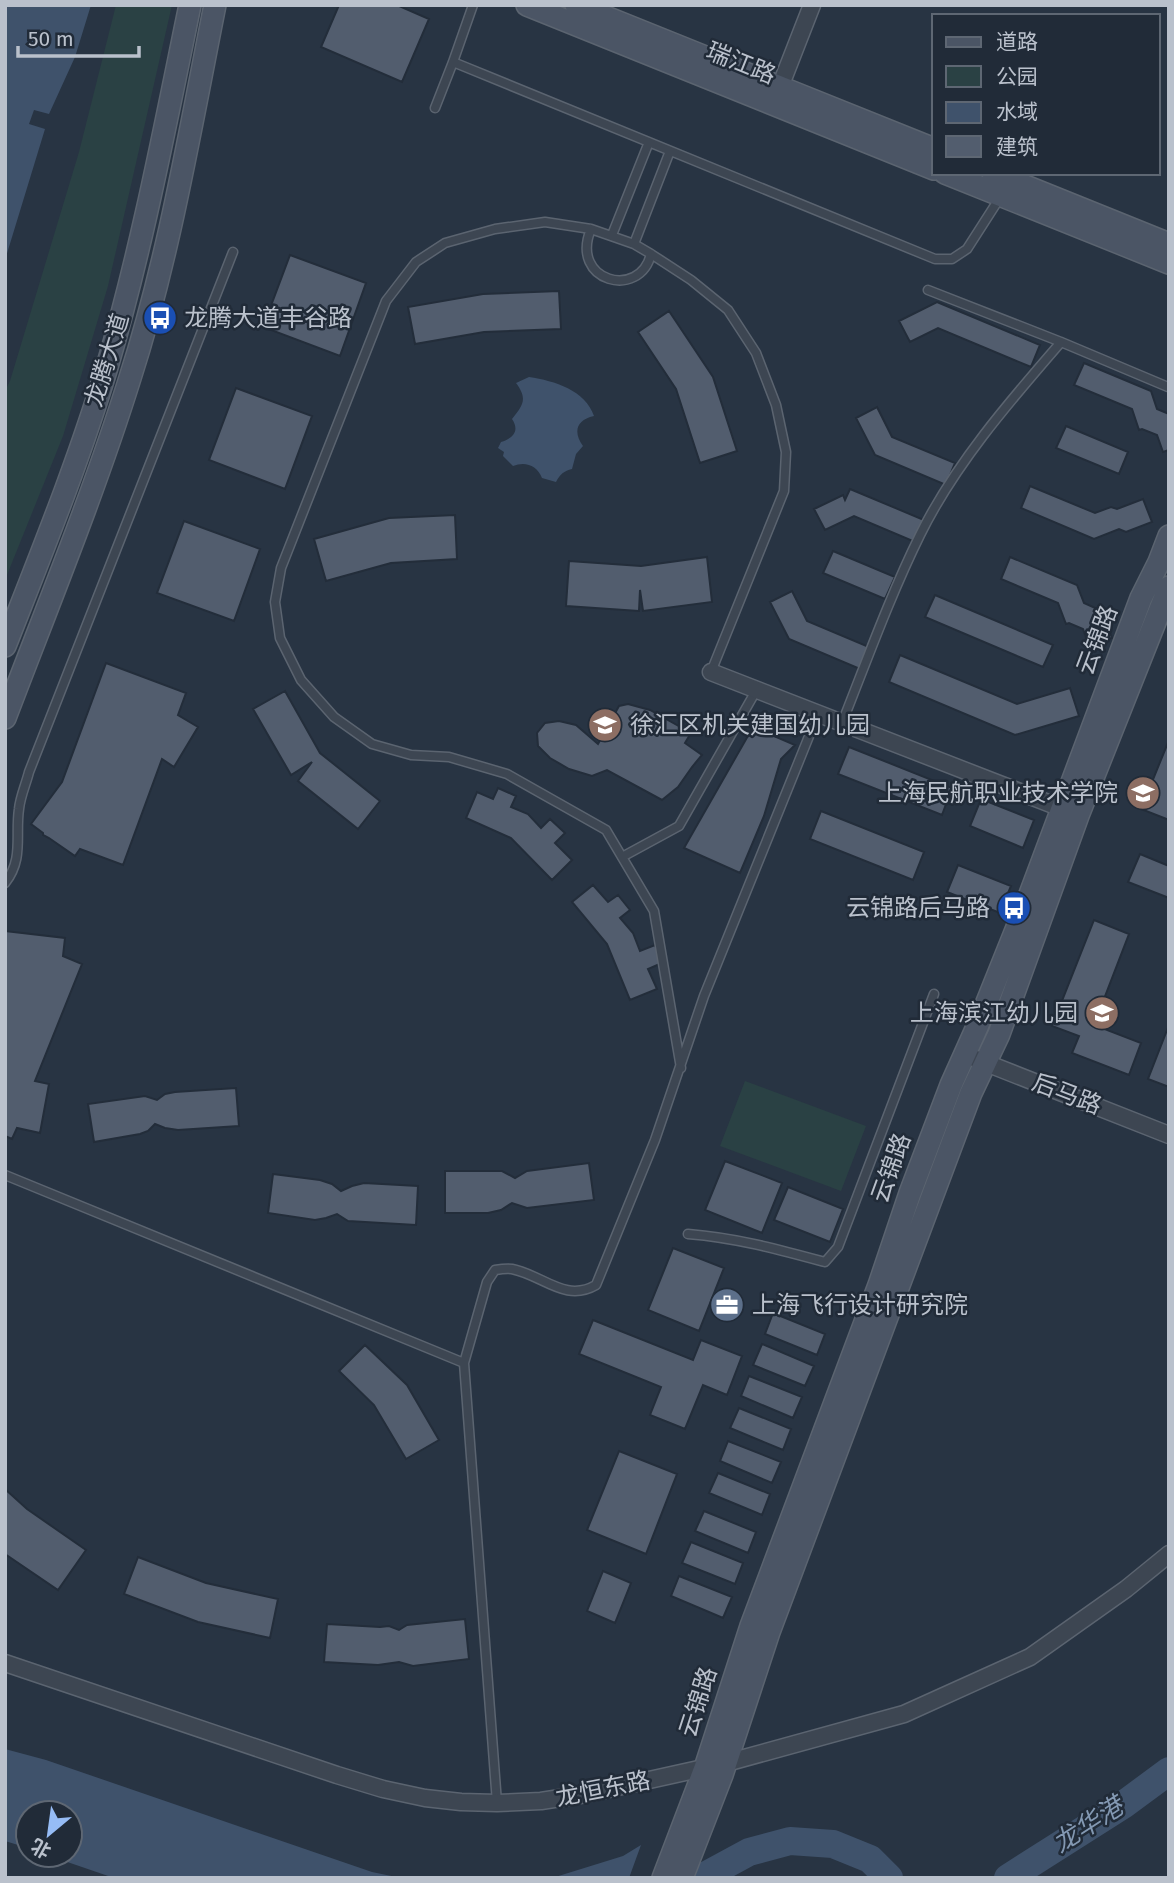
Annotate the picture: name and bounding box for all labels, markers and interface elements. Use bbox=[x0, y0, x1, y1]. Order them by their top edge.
scale bar bbox=[18, 14, 138, 58]
legend bbox=[932, 14, 1160, 175]
text: 50 m bbox=[28, 26, 74, 52]
text: 道路 bbox=[996, 29, 1038, 55]
street label: 瑞江路 bbox=[702, 37, 780, 89]
text: 公园 bbox=[996, 64, 1038, 90]
text: 水域 bbox=[996, 99, 1038, 125]
text: 建筑 bbox=[996, 134, 1038, 160]
bus stop icon: 龙腾大道丰谷路 bbox=[141, 299, 179, 337]
place label: 龙腾大道丰谷路 bbox=[184, 304, 352, 332]
street label: 龙腾大道 bbox=[80, 310, 134, 410]
street label: 云锦路 bbox=[1071, 601, 1123, 679]
school or university icon: 徐汇区机关建国幼儿园 bbox=[586, 706, 624, 744]
place label: 徐汇区机关建国幼儿园 bbox=[630, 711, 870, 739]
school or university icon: 上海民航职业技术学院 bbox=[1124, 774, 1162, 812]
place label: 上海民航职业技术学院 bbox=[878, 779, 1118, 807]
bus stop icon: 云锦路后马路 bbox=[995, 889, 1033, 927]
place label: 云锦路后马路 bbox=[846, 894, 990, 922]
school or university icon: 上海滨江幼儿园 bbox=[1083, 994, 1121, 1032]
place label: 上海滨江幼儿园 bbox=[910, 999, 1078, 1027]
street label: 后马路 bbox=[1028, 1068, 1106, 1120]
street label: 云锦路 bbox=[866, 1129, 916, 1207]
office icon: 上海飞行设计研究院 bbox=[708, 1286, 746, 1324]
place label: 上海飞行设计研究院 bbox=[752, 1291, 968, 1319]
street label: 云锦路 bbox=[674, 1663, 722, 1741]
street label: 龙恒东路 bbox=[553, 1766, 653, 1812]
water label: 龙华港 bbox=[1047, 1789, 1132, 1859]
north arrow bbox=[14, 1799, 84, 1869]
text: 北 bbox=[27, 1834, 55, 1863]

